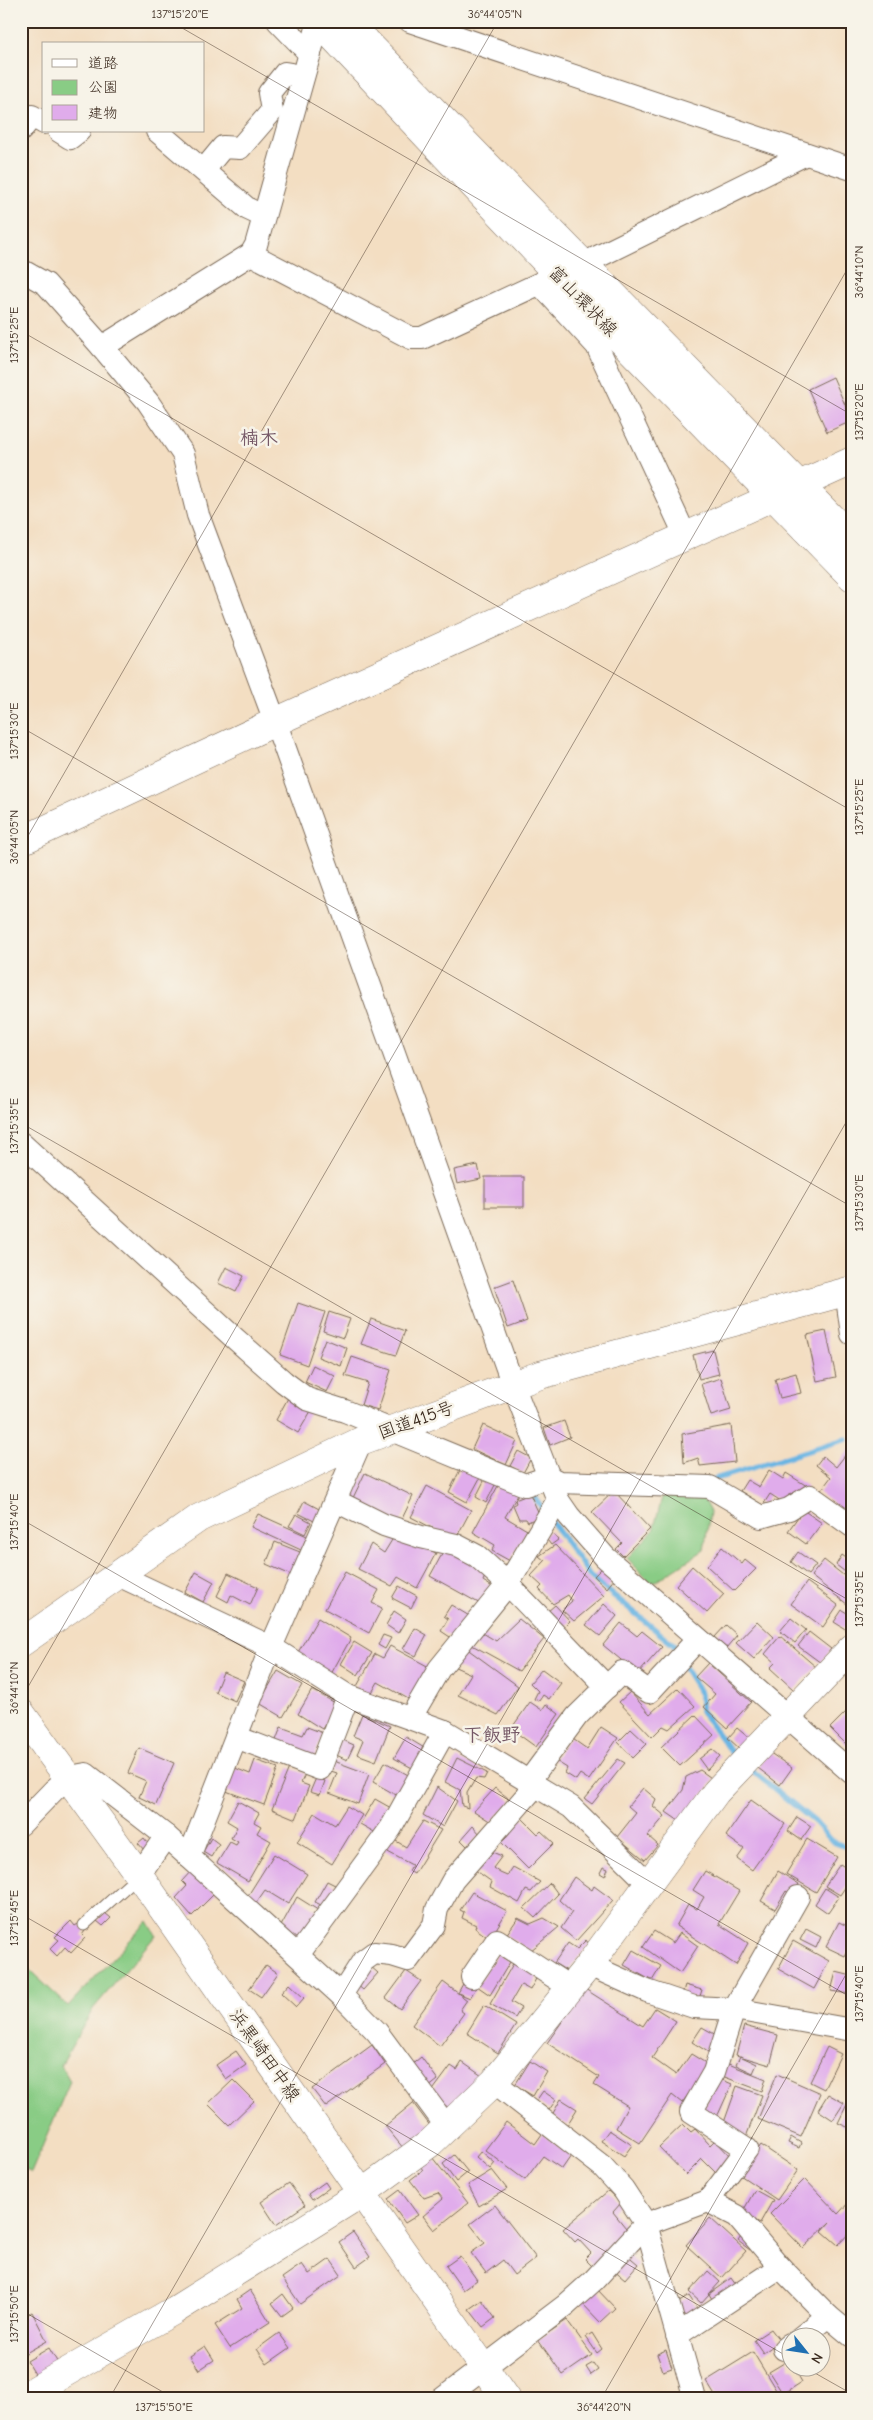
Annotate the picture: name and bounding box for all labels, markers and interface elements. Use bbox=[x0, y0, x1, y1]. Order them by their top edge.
text: 137°15'20"E bbox=[151, 7, 209, 21]
text: 36°44'05"N bbox=[468, 7, 522, 21]
legend bbox=[42, 42, 205, 132]
text: 道路 bbox=[88, 54, 118, 72]
text: 公園 bbox=[88, 78, 118, 96]
text: 建物 bbox=[88, 104, 118, 122]
text: 36°44'10"N bbox=[852, 246, 866, 298]
street label: 富山環状線 bbox=[544, 262, 621, 341]
text: 137°15'25"E bbox=[7, 307, 21, 363]
text: 137°15'20"E bbox=[852, 383, 866, 441]
district label: 楠木 bbox=[240, 427, 278, 449]
text: 137°15'30"E bbox=[7, 703, 21, 760]
text: 137°15'25"E bbox=[852, 779, 866, 835]
text: 36°44'05"N bbox=[7, 810, 21, 864]
text: 137°15'35"E bbox=[7, 1098, 21, 1154]
text: 137°15'30"E bbox=[852, 1175, 866, 1232]
street label: 国道415号 bbox=[375, 1397, 457, 1444]
text: 137°15'40"E bbox=[7, 1494, 21, 1550]
text: 137°15'35"E bbox=[852, 1571, 866, 1627]
text: 36°44'10"N bbox=[7, 1662, 21, 1714]
district label: 下飯野 bbox=[463, 1724, 521, 1746]
text: 137°15'45"E bbox=[7, 1890, 21, 1946]
text: 137°15'40"E bbox=[852, 1966, 866, 2022]
street label: 浜黒崎田中線 bbox=[225, 2005, 304, 2106]
text: 137°15'50"E bbox=[7, 2285, 21, 2343]
north arrow bbox=[780, 2328, 830, 2378]
text: N bbox=[807, 2350, 826, 2366]
text: 137°15'50"E bbox=[135, 2400, 193, 2414]
text: 36°44'20"N bbox=[577, 2400, 631, 2414]

